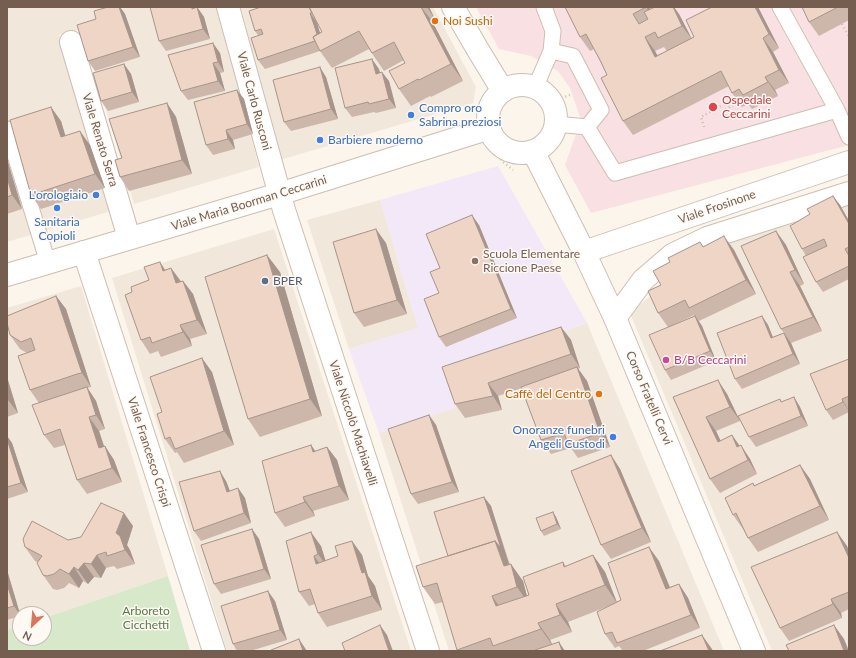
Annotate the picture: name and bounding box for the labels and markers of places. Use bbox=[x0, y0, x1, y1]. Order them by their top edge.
place label: Noi Sushi bbox=[443, 14, 493, 28]
marker: Noi Sushi bbox=[430, 16, 440, 26]
place label: Ospedale Ceccarini bbox=[722, 93, 772, 121]
place label: Compro oro Sabrina preziosi bbox=[419, 101, 501, 129]
marker: Ospedale Ceccarini bbox=[707, 101, 719, 113]
marker: Compro oro Sabrina preziosi bbox=[406, 110, 416, 120]
place label: Barbiere moderno bbox=[328, 133, 423, 147]
marker: Barbiere moderno bbox=[315, 135, 325, 145]
place label: L'orologiaio bbox=[29, 188, 88, 202]
marker: L'orologiaio bbox=[91, 190, 101, 200]
marker: Sanitaria Copioli bbox=[52, 203, 62, 213]
place label: Sanitaria Copioli bbox=[34, 215, 80, 243]
place label: Scuola Elementare Riccione Paese bbox=[483, 247, 580, 275]
marker: Scuola Elementare Riccione Paese bbox=[470, 256, 480, 266]
place label: BPER bbox=[273, 274, 302, 288]
marker: BPER bbox=[260, 276, 270, 286]
place label: B/B Ceccarini bbox=[674, 353, 746, 367]
marker: B/B Ceccarini bbox=[661, 355, 671, 365]
place label: Caffè del Centro bbox=[505, 387, 591, 401]
marker: Caffè del Centro bbox=[594, 389, 604, 399]
place label: Onoranze funebri Angeli Custodi bbox=[512, 423, 605, 451]
marker: Onoranze funebri Angeli Custodi bbox=[608, 432, 618, 442]

